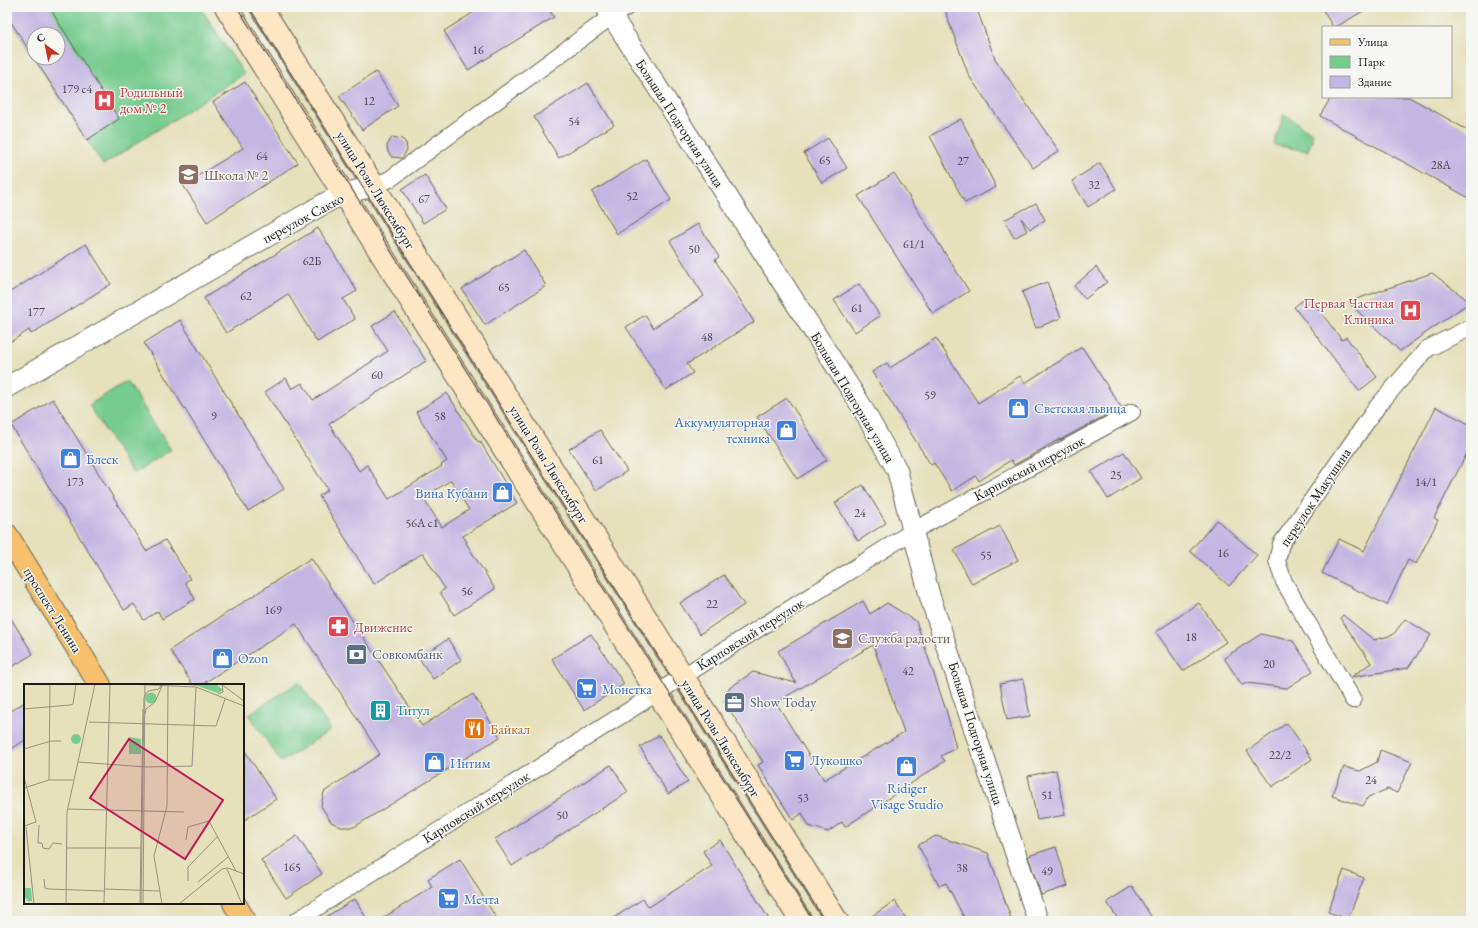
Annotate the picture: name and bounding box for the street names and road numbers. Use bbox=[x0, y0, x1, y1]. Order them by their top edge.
street label: Большая Подгорная улица bbox=[632, 55, 729, 191]
street label: улица Розы Люксембург bbox=[332, 128, 420, 252]
street label: переулок Сакко bbox=[259, 189, 347, 247]
street label: Большая Подгорная улица bbox=[807, 328, 899, 466]
street label: улица Розы Люксембург bbox=[505, 402, 593, 526]
street label: Карповский переулок bbox=[970, 431, 1088, 505]
street label: переулок Макушина bbox=[1275, 444, 1355, 550]
street label: проспект Ленина bbox=[20, 564, 87, 656]
street label: Карповский переулок bbox=[693, 594, 807, 674]
street label: Большая Подгорная улица bbox=[944, 659, 1008, 807]
street label: улица Розы Люксембург bbox=[677, 676, 765, 800]
street label: Карповский переулок bbox=[419, 767, 533, 847]

